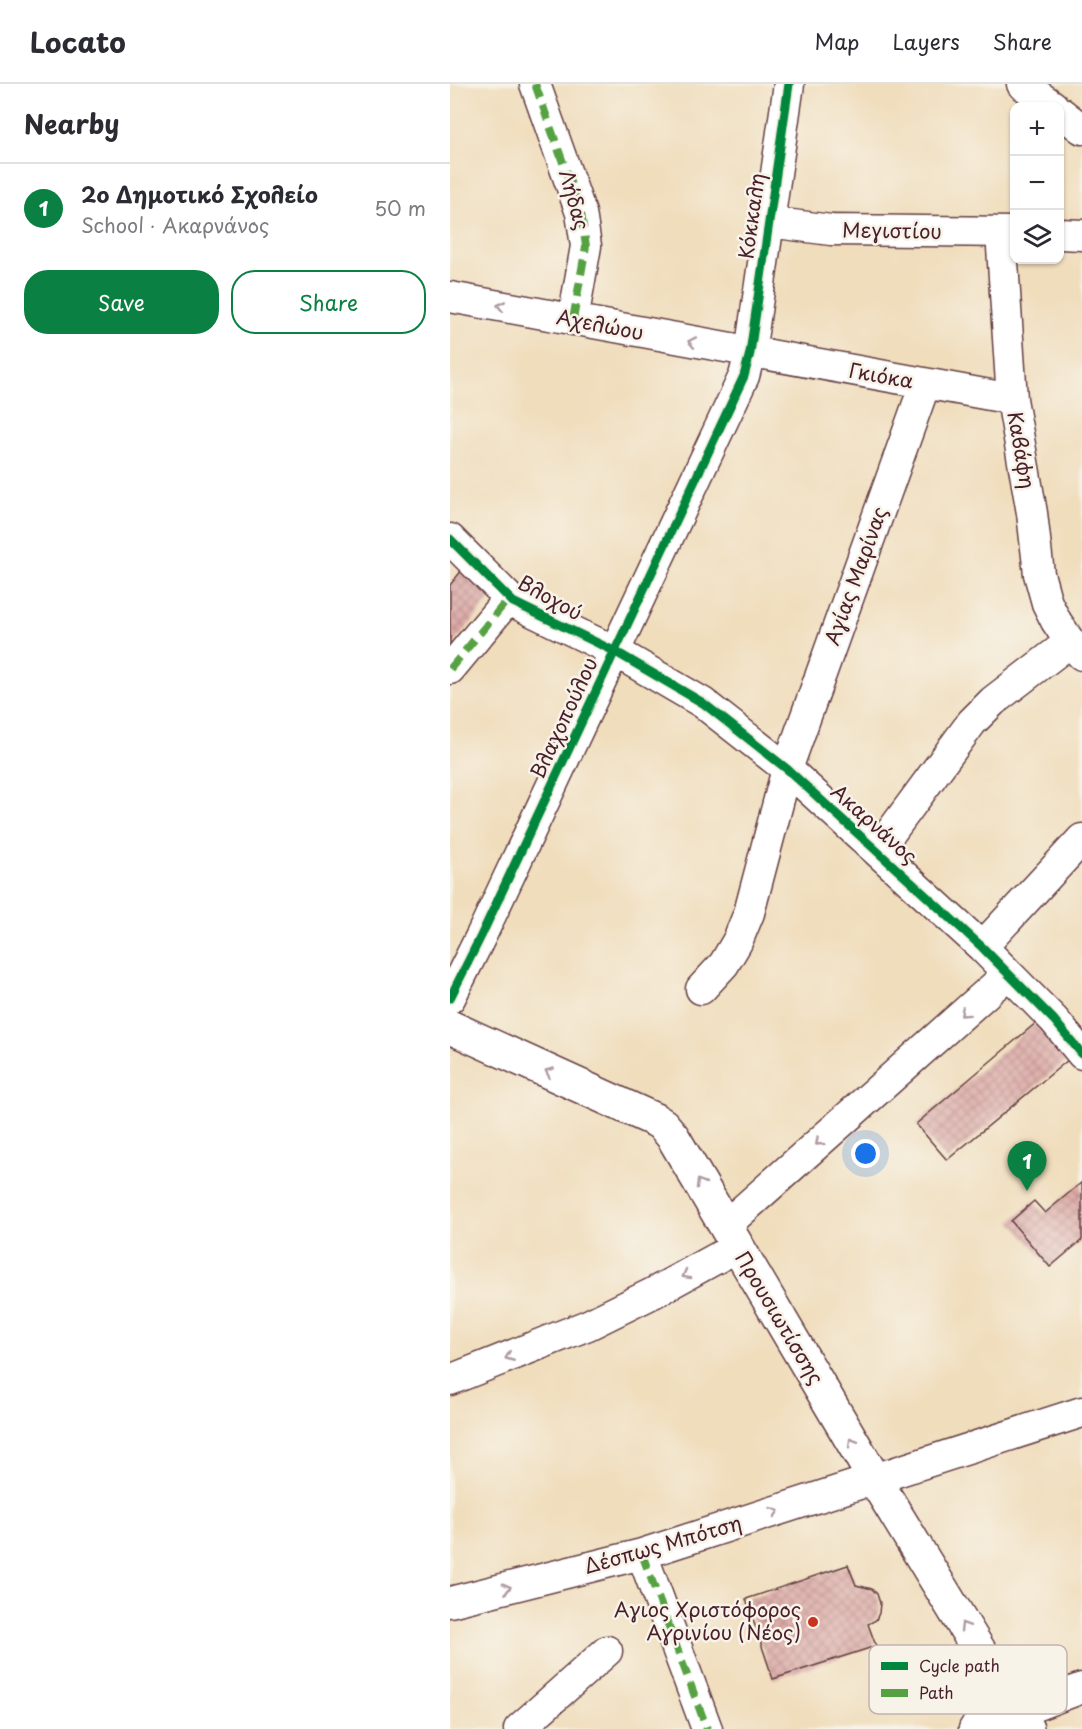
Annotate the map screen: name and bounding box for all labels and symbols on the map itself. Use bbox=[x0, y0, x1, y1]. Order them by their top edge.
street label: Λήδας bbox=[552, 166, 598, 233]
street label: Κόκκαλη bbox=[730, 171, 772, 261]
street label: Μεγιστίου bbox=[842, 214, 942, 246]
one-way arrow bbox=[496, 300, 506, 313]
street label: Αχελώου bbox=[554, 301, 646, 347]
one-way arrow bbox=[688, 336, 698, 349]
street label: Γκιόκα bbox=[846, 355, 916, 395]
street label: Καβάφη bbox=[1000, 409, 1044, 491]
street label: Αγίας Μαρίνας bbox=[816, 502, 894, 649]
street label: Βλοχού bbox=[513, 567, 588, 627]
street label: Βλαχοπούλου bbox=[522, 652, 604, 783]
street label: Ακαρνάνος bbox=[825, 776, 924, 870]
one-way arrow bbox=[960, 1006, 971, 1017]
one-way arrow bbox=[544, 1067, 555, 1079]
one-way arrow bbox=[815, 1135, 826, 1146]
your location bbox=[851, 1139, 880, 1168]
pin: 1 bbox=[1008, 1142, 1046, 1191]
one-way arrow bbox=[695, 1179, 707, 1189]
street label: Προυσιωτίσσης bbox=[728, 1245, 831, 1390]
one-way arrow bbox=[681, 1268, 692, 1279]
one-way arrow bbox=[504, 1350, 515, 1362]
one-way arrow bbox=[848, 1438, 859, 1448]
one-way arrow bbox=[769, 1506, 780, 1519]
street label: Δέσπως Μπότση bbox=[580, 1507, 745, 1581]
one-way arrow bbox=[501, 1583, 512, 1595]
place label: Αγιος Χριστόφορος Αγρινίου (Νέος) bbox=[614, 1594, 801, 1647]
marker: Αγιος Χριστόφορος Αγρινίου (Νέος) bbox=[806, 1615, 820, 1629]
one-way arrow bbox=[959, 1622, 971, 1632]
legend bbox=[869, 1645, 1067, 1714]
text: Cycle path bbox=[919, 1653, 1000, 1677]
text: Path bbox=[919, 1680, 954, 1704]

